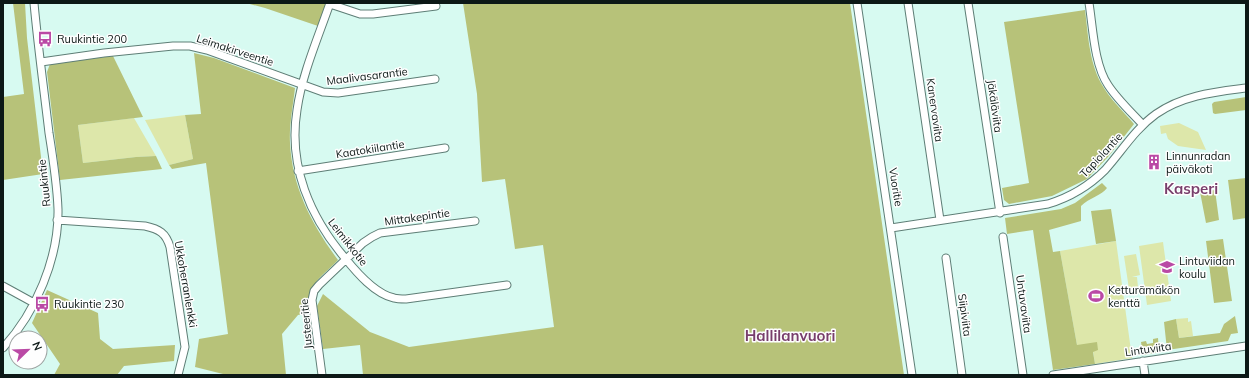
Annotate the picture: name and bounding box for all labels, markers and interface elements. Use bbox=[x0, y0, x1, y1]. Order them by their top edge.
bus stop icon: Ruukintie 200 bbox=[36, 30, 54, 48]
street label: Leimakirveentie bbox=[195, 31, 275, 69]
place label: Ruukintie 200 bbox=[57, 32, 128, 46]
street label: Maalivasarantie bbox=[326, 64, 408, 88]
street label: Kanervaviita bbox=[924, 77, 946, 143]
street label: Jäkäläviita bbox=[984, 79, 1006, 133]
street label: Tapiolantie bbox=[1077, 130, 1125, 180]
street label: Kaatokiilantie bbox=[335, 137, 405, 161]
place label: Linnunradan päiväkoti bbox=[1166, 149, 1230, 176]
building icon: Linnunradan päiväkoti bbox=[1145, 153, 1163, 171]
street label: Ruukintie bbox=[35, 159, 53, 207]
street label: Vuoritie bbox=[886, 167, 906, 207]
district label: Kasperi bbox=[1164, 179, 1218, 198]
street label: Mittakepintie bbox=[383, 205, 451, 229]
street label: Leimikkotie bbox=[325, 215, 371, 269]
street label: Ukkoherranlenkki bbox=[171, 239, 201, 329]
place label: Lintuviidan koulu bbox=[1179, 254, 1235, 281]
school or university icon: Lintuviidan koulu bbox=[1158, 258, 1176, 276]
street label: Untuvaviita bbox=[1013, 274, 1035, 334]
place label: Ketturämäkön kenttä bbox=[1108, 283, 1180, 310]
sports icon: Ketturämäkön kenttä bbox=[1087, 287, 1105, 305]
street label: Siipiviita bbox=[955, 293, 975, 337]
bus stop icon: Ruukintie 230 bbox=[33, 295, 51, 313]
place label: Ruukintie 230 bbox=[54, 297, 125, 311]
street label: Justeeritie bbox=[297, 298, 315, 350]
district label: Hallilanvuori bbox=[745, 326, 835, 345]
north arrow bbox=[8, 330, 48, 370]
street label: Lintuviita bbox=[1124, 339, 1172, 359]
text: N bbox=[29, 340, 45, 353]

